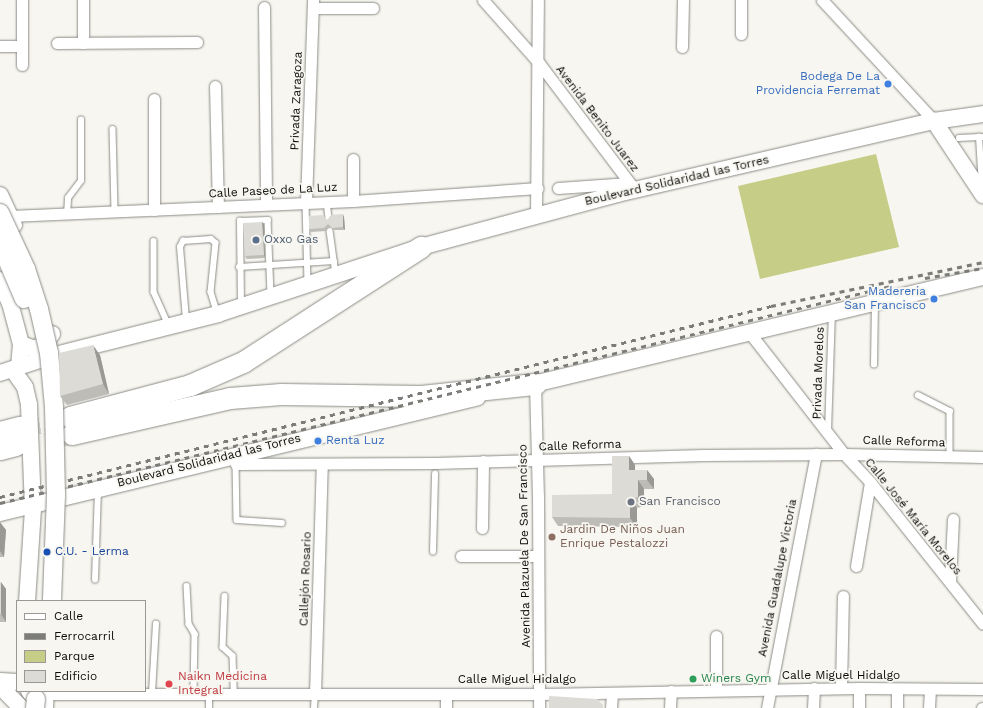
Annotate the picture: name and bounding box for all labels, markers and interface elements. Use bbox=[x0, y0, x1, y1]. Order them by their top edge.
street label: Privada Zaragoza bbox=[288, 51, 306, 151]
street label: Avenida Benito Juarez bbox=[552, 63, 642, 175]
place label: Bodega De La Providencia Ferremat bbox=[756, 70, 880, 98]
marker: Bodega De La Providencia Ferremat bbox=[883, 79, 893, 89]
street label: Boulevard Solidaridad las Torres bbox=[583, 153, 771, 209]
street label: Calle Paseo de La Luz bbox=[208, 180, 338, 202]
place label: Oxxo Gas bbox=[264, 233, 318, 247]
marker: Oxxo Gas bbox=[251, 235, 261, 245]
place label: Madereria San Francisco bbox=[844, 285, 926, 313]
marker: Madereria San Francisco bbox=[929, 294, 939, 304]
street label: Privada Morelos bbox=[810, 326, 828, 420]
street label: Boulevard Solidaridad las Torres bbox=[116, 431, 302, 491]
street label: Calle Reforma bbox=[862, 433, 946, 451]
place label: Renta Luz bbox=[326, 434, 385, 448]
marker: Renta Luz bbox=[313, 436, 323, 446]
street label: Calle Reforma bbox=[538, 437, 622, 455]
street label: Avenida Plazuela De San Francisco bbox=[516, 444, 534, 648]
street label: Calle José María Morelos bbox=[861, 455, 965, 579]
place label: San Francisco bbox=[639, 495, 721, 509]
marker: San Francisco bbox=[626, 497, 636, 507]
street label: Avenida Guadalupe Victoria bbox=[756, 497, 800, 659]
place label: Jardin De Niños Juan Enrique Pestalozzi bbox=[560, 523, 685, 551]
street label: Callejón Rosario bbox=[297, 531, 315, 627]
marker: Jardin De Niños Juan Enrique Pestalozzi bbox=[547, 532, 557, 542]
place label: C.U. - Lerma bbox=[55, 545, 129, 559]
marker: C.U. - Lerma bbox=[42, 547, 52, 557]
legend bbox=[16, 600, 146, 692]
text: Calle bbox=[54, 609, 83, 623]
text: Ferrocarril bbox=[54, 629, 115, 643]
text: Parque bbox=[54, 649, 95, 663]
text: Edificio bbox=[54, 669, 97, 683]
street label: Calle Miguel Hidalgo bbox=[782, 669, 900, 683]
place label: Naikn Medicina Integral bbox=[178, 670, 267, 698]
place label: Winers Gym bbox=[701, 672, 771, 686]
street label: Calle Miguel Hidalgo bbox=[458, 673, 576, 687]
marker: Winers Gym bbox=[688, 674, 698, 684]
marker: Naikn Medicina Integral bbox=[163, 678, 175, 690]

